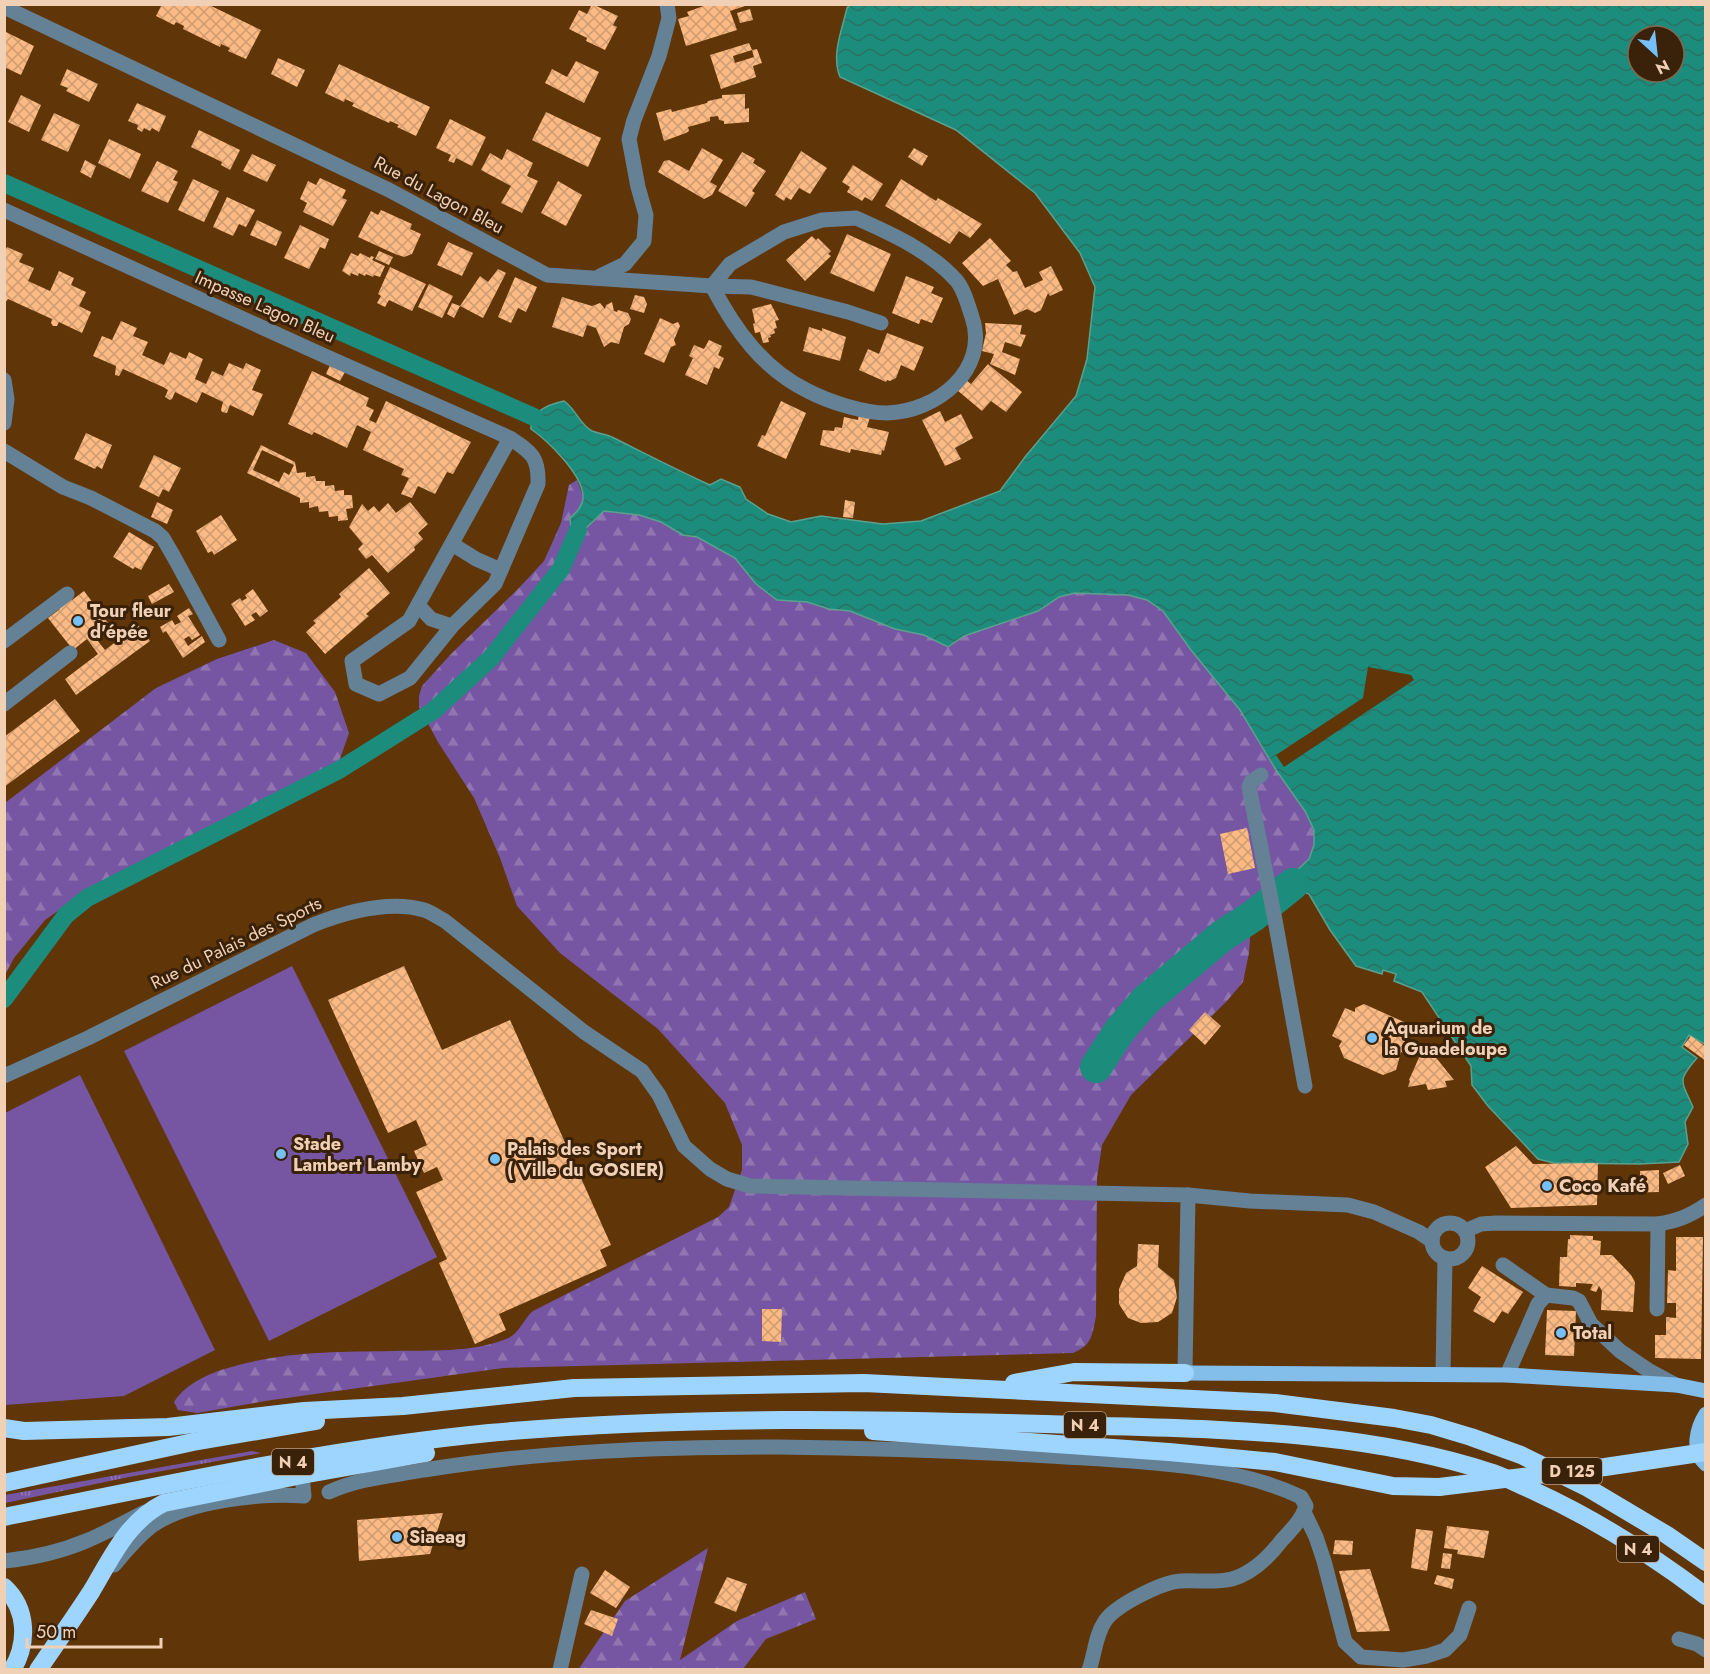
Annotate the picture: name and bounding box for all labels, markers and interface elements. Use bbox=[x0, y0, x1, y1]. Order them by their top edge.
north arrow bbox=[1626, 24, 1686, 84]
text: N bbox=[1652, 54, 1673, 80]
street label: Rue du Lagon Bleu bbox=[369, 150, 509, 240]
street label: Impasse Lagon Bleu bbox=[191, 264, 339, 350]
place label: Tour fleur d'épée bbox=[90, 598, 172, 645]
marker: Tour fleur d'épée bbox=[71, 614, 85, 628]
street label: Rue du Palais des Sports bbox=[146, 890, 326, 996]
place label: Aquarium de la Guadeloupe bbox=[1383, 1015, 1507, 1062]
marker: Aquarium de la Guadeloupe bbox=[1365, 1031, 1379, 1045]
place label: Stade Lambert Lamby bbox=[293, 1131, 422, 1178]
place label: Palais des Sport ( Ville du GOSIER) bbox=[507, 1136, 664, 1183]
marker: Stade Lambert Lamby bbox=[274, 1147, 288, 1161]
marker: Palais des Sport ( Ville du GOSIER) bbox=[488, 1152, 502, 1166]
place label: Coco Kafé bbox=[1559, 1173, 1646, 1199]
marker: Coco Kafé bbox=[1540, 1179, 1554, 1193]
place label: Total bbox=[1573, 1320, 1612, 1346]
marker: Total bbox=[1554, 1326, 1568, 1340]
road number: N 4 bbox=[1064, 1412, 1106, 1438]
road number: N 4 bbox=[272, 1449, 314, 1475]
road number: D 125 bbox=[1542, 1458, 1602, 1484]
place label: Siaeag bbox=[409, 1524, 466, 1550]
marker: Siaeag bbox=[390, 1530, 404, 1544]
road number: N 4 bbox=[1617, 1536, 1659, 1562]
scale bar bbox=[27, 1611, 160, 1649]
text: 50 m bbox=[36, 1619, 76, 1645]

